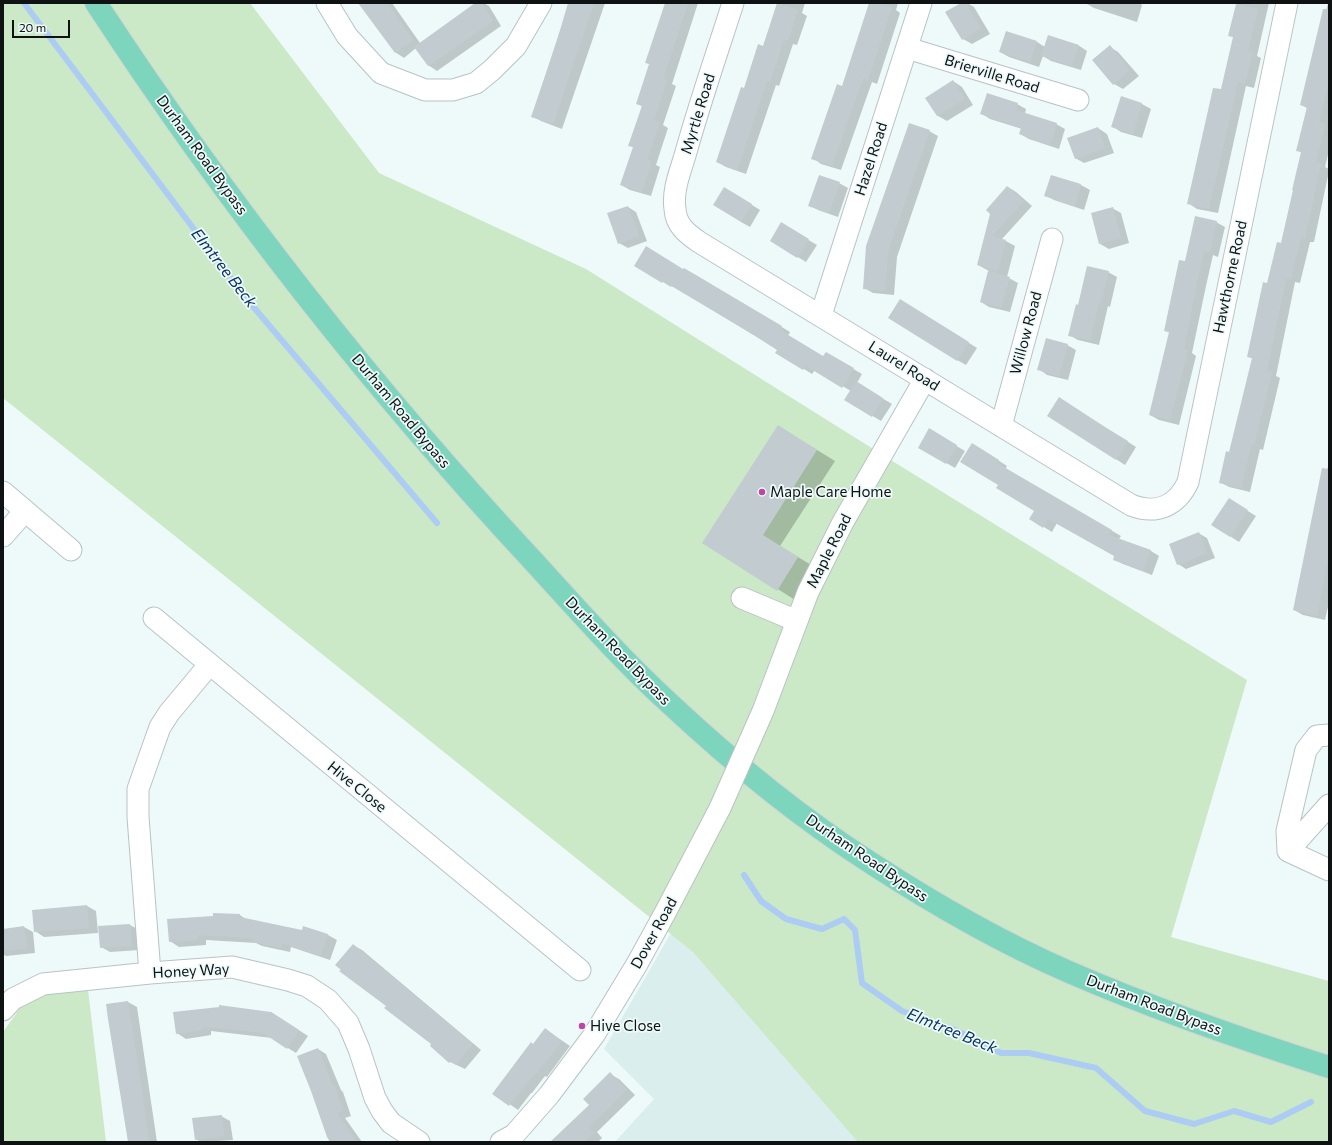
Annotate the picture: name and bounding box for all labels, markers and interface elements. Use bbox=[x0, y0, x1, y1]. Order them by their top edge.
scale bar bbox=[14, 12, 72, 38]
text: 20 m bbox=[19, 20, 46, 34]
street label: Brierville Road bbox=[942, 51, 1042, 97]
street label: Myrtle Road bbox=[677, 71, 719, 157]
street label: Durham Road Bypass bbox=[153, 92, 251, 218]
street label: Hazel Road bbox=[851, 120, 891, 198]
street label: Hawthorne Road bbox=[1209, 219, 1251, 335]
water label: Elmtree Beck bbox=[187, 224, 261, 312]
street label: Willow Road bbox=[1006, 289, 1046, 377]
street label: Laurel Road bbox=[865, 337, 943, 395]
street label: Durham Road Bypass bbox=[348, 350, 454, 472]
place label: Maple Care Home bbox=[770, 483, 891, 501]
marker: Maple Care Home bbox=[757, 487, 767, 497]
street label: Maple Road bbox=[803, 511, 855, 591]
street label: Durham Road Bypass bbox=[562, 593, 674, 709]
street label: Hive Close bbox=[324, 758, 390, 816]
street label: Durham Road Bypass bbox=[803, 810, 931, 906]
street label: Dover Road bbox=[627, 894, 681, 972]
street label: Honey Way bbox=[152, 960, 230, 982]
street label: Durham Road Bypass bbox=[1084, 971, 1224, 1039]
water label: Elmtree Beck bbox=[904, 1004, 1000, 1058]
place label: Hive Close bbox=[590, 1017, 661, 1035]
marker: Hive Close bbox=[577, 1021, 587, 1031]

